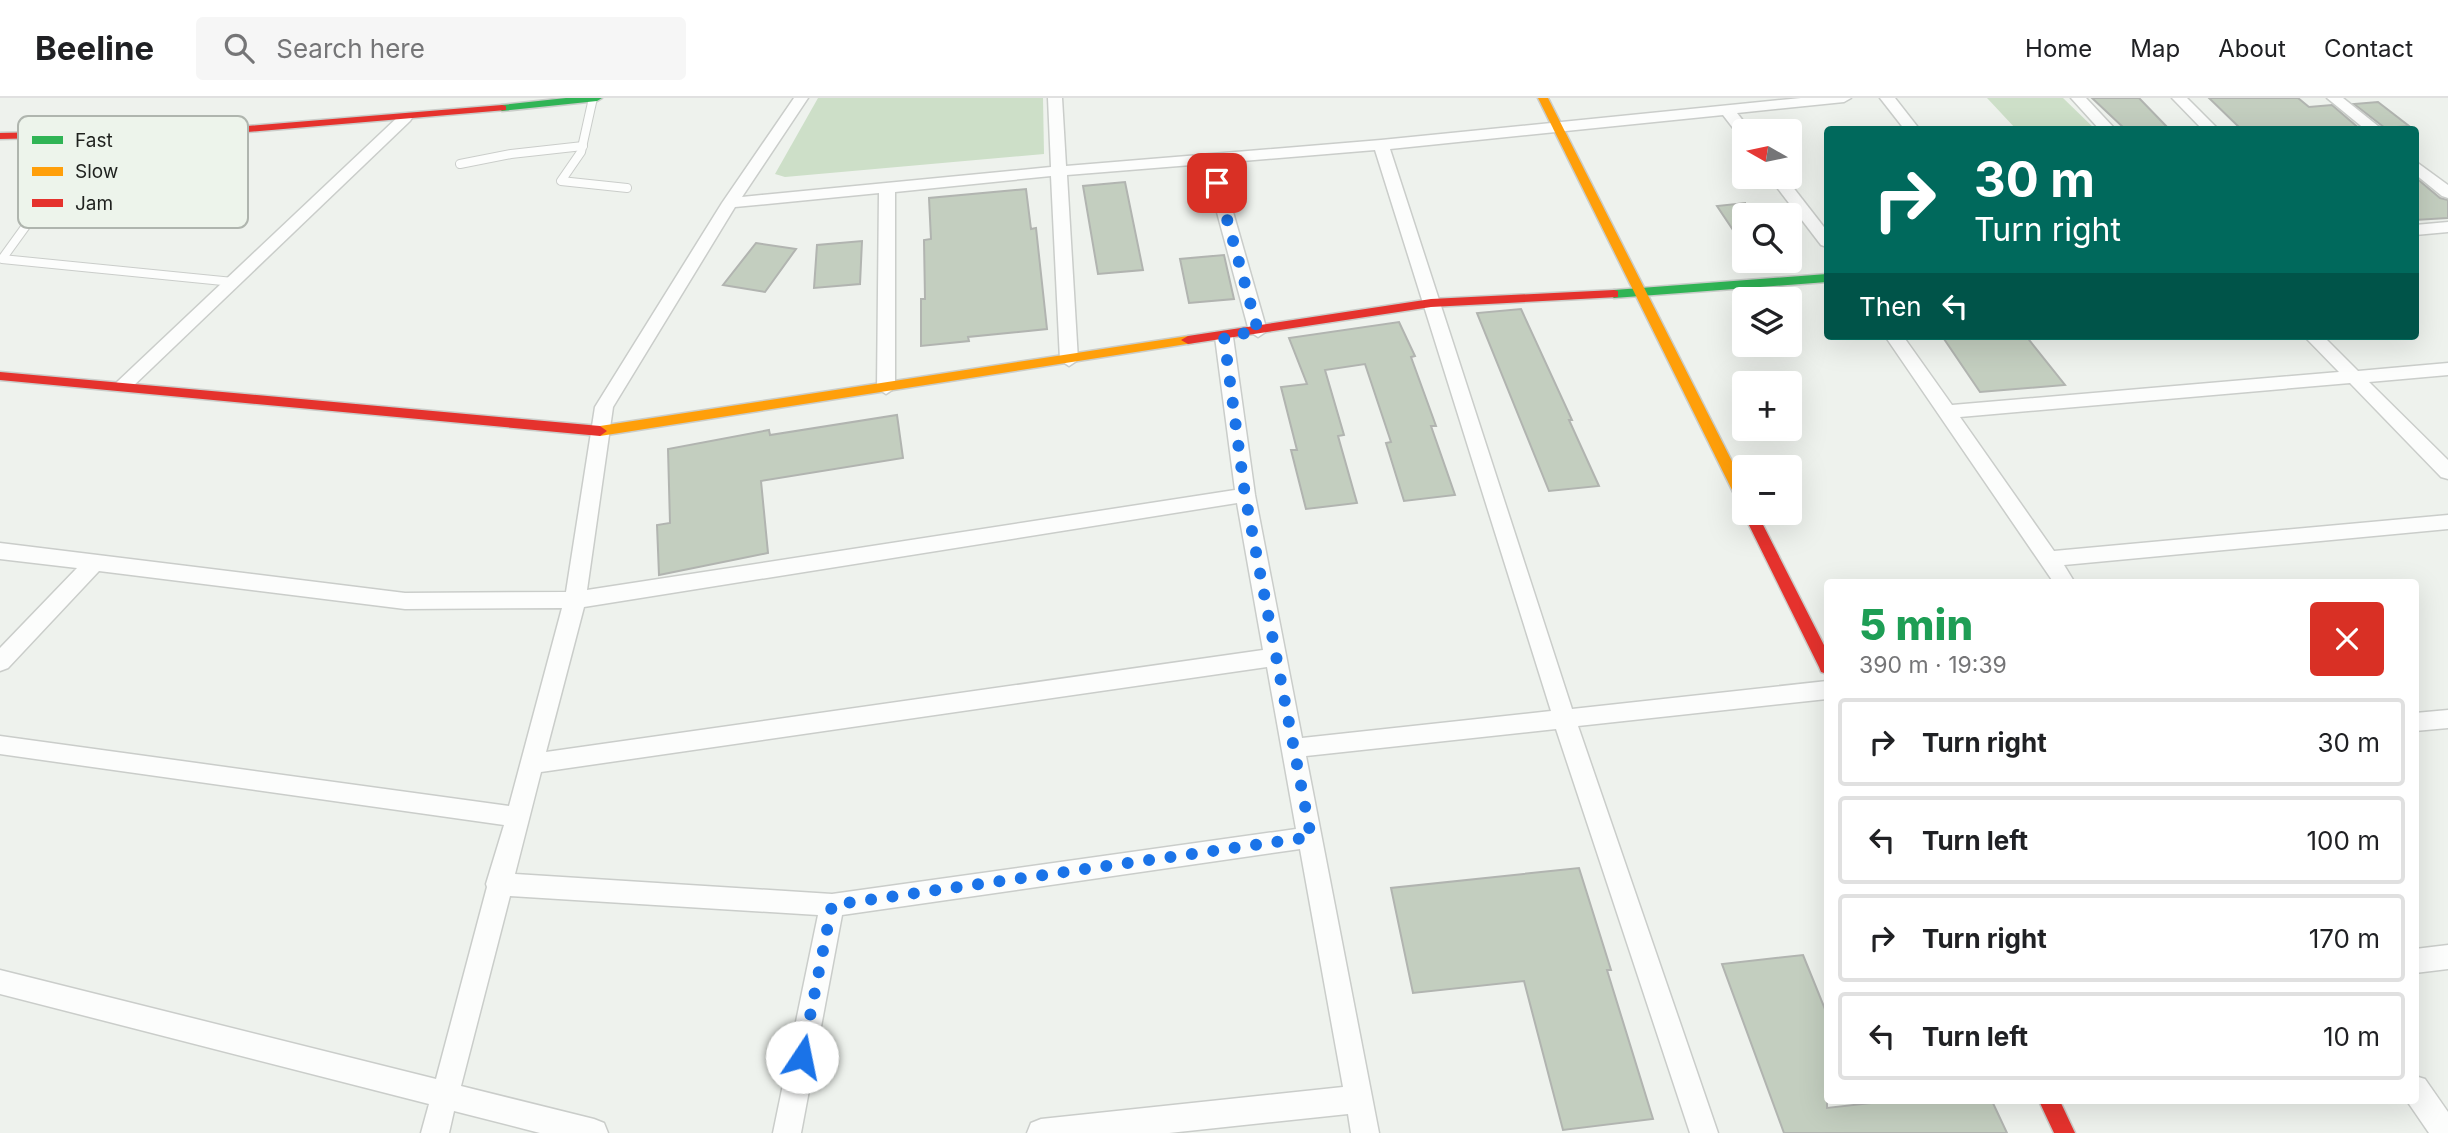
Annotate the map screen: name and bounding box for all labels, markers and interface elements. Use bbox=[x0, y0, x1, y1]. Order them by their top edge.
search box bbox=[196, 17, 686, 80]
text: Beeline bbox=[35, 28, 154, 68]
icon: search bbox=[220, 29, 258, 67]
text: Search here bbox=[276, 33, 425, 64]
text: Home bbox=[2025, 34, 2092, 63]
text: Map bbox=[2130, 34, 2180, 63]
text: About bbox=[2218, 34, 2286, 63]
text: Contact bbox=[2324, 34, 2413, 63]
legend bbox=[18, 116, 248, 228]
north arrow bbox=[1732, 119, 1802, 189]
map controls bbox=[1732, 119, 1802, 525]
text: Fast bbox=[75, 129, 113, 152]
text: 30 m bbox=[1974, 150, 2095, 209]
pin bbox=[1187, 153, 1247, 213]
icon: right bbox=[1859, 154, 1950, 245]
text: Slow bbox=[75, 160, 118, 183]
icon: arrive bbox=[1198, 164, 1236, 202]
text: Jam bbox=[75, 192, 113, 215]
button: search bbox=[1732, 203, 1802, 273]
text: Turn right bbox=[1974, 210, 2121, 249]
button: layers bbox=[1732, 287, 1802, 357]
icon: left bbox=[1936, 287, 1974, 325]
text: Then bbox=[1859, 291, 1922, 322]
button: + bbox=[1732, 371, 1802, 441]
button: − bbox=[1732, 455, 1802, 525]
text: 5 min bbox=[1859, 599, 1973, 650]
button: close bbox=[2310, 602, 2384, 676]
text: 390 m · 19:39 bbox=[1859, 651, 2007, 679]
icon: right bbox=[1863, 723, 1901, 761]
text: Turn right bbox=[1922, 727, 2047, 758]
text: 30 m bbox=[2317, 727, 2380, 758]
icon: left bbox=[1863, 821, 1901, 859]
text: Turn left bbox=[1922, 825, 2028, 856]
text: 100 m bbox=[2307, 825, 2380, 856]
icon: right bbox=[1863, 919, 1901, 957]
text: Turn right bbox=[1922, 923, 2047, 954]
text: 170 m bbox=[2309, 923, 2380, 954]
icon: left bbox=[1863, 1017, 1901, 1055]
position arrow bbox=[765, 1020, 839, 1094]
text: Turn left bbox=[1922, 1021, 2028, 1052]
text: 10 m bbox=[2323, 1021, 2380, 1052]

